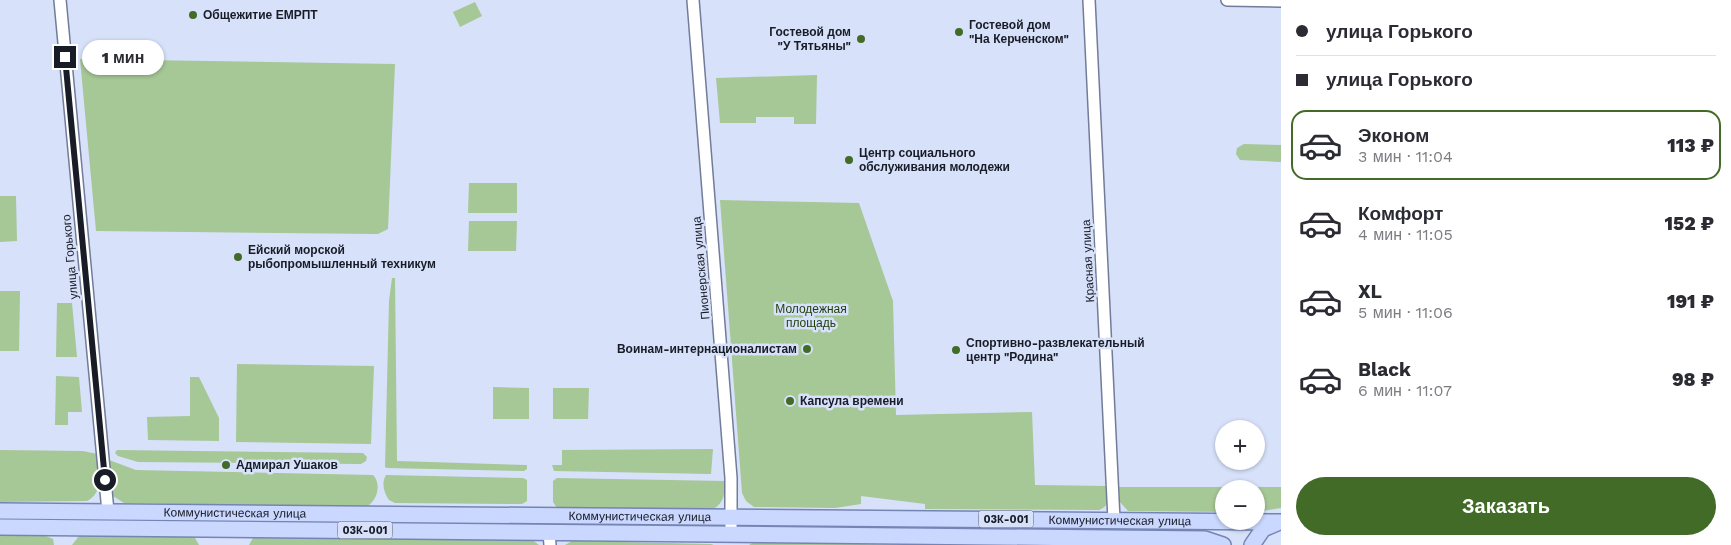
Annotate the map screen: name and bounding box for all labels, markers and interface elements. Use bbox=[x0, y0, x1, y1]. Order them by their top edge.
place label: Общежитие ЕМРПТ bbox=[203, 8, 318, 22]
marker: Общежитие ЕМРПТ bbox=[187, 9, 199, 21]
place label: Гостевой дом "На Керченском" bbox=[969, 18, 1069, 46]
text: улица Горького bbox=[1326, 20, 1473, 43]
place label: Гостевой дом "У Тятьяны" bbox=[769, 25, 851, 53]
marker: Гостевой дом "На Керченском" bbox=[953, 26, 965, 38]
marker: Гостевой дом "У Тятьяны" bbox=[855, 33, 867, 45]
callout: 1 мин bbox=[82, 40, 165, 74]
route end bbox=[54, 46, 76, 68]
text: 1 мин bbox=[102, 48, 144, 67]
text: улица Горького bbox=[1326, 68, 1473, 91]
icon: car bbox=[1298, 123, 1343, 168]
text: Эконом bbox=[1358, 124, 1429, 147]
text: 113 ₽ bbox=[1667, 134, 1714, 157]
place label: Центр социального обслуживания молодежи bbox=[859, 146, 1010, 174]
text: 3 мин · 11:04 bbox=[1358, 147, 1453, 166]
marker: Центр социального обслуживания молодежи bbox=[843, 154, 855, 166]
icon: car bbox=[1298, 201, 1343, 246]
text: Комфорт bbox=[1358, 202, 1443, 225]
text: 152 ₽ bbox=[1665, 212, 1714, 235]
street label: улица Горького bbox=[59, 214, 81, 300]
street label: Пионерская улица bbox=[689, 215, 712, 320]
street label: Красная улица bbox=[1079, 219, 1097, 303]
text: 4 мин · 11:05 bbox=[1358, 225, 1453, 244]
place label: Ейский морской рыбопромышленный техникум bbox=[248, 243, 436, 271]
marker: Ейский морской рыбопромышленный техникум bbox=[232, 251, 244, 263]
icon: car bbox=[1298, 279, 1343, 324]
text: XL bbox=[1358, 280, 1382, 303]
text: 191 ₽ bbox=[1667, 290, 1714, 313]
park label: Молодежная площадь bbox=[775, 302, 847, 330]
text: 5 мин · 11:06 bbox=[1358, 303, 1453, 322]
place label: Спортивно-развлекательный центр "Родина" bbox=[966, 336, 1145, 364]
place label: Воинам-интернационалистам bbox=[617, 342, 797, 356]
marker: Воинам-интернационалистам bbox=[801, 343, 813, 355]
marker: Спортивно-развлекательный центр "Родина" bbox=[950, 344, 962, 356]
icon: car bbox=[1298, 357, 1343, 402]
text: Black bbox=[1358, 358, 1411, 381]
text: 98 ₽ bbox=[1672, 368, 1714, 391]
text: 6 мин · 11:07 bbox=[1358, 381, 1452, 400]
place label: Капсула времени bbox=[800, 394, 904, 408]
marker: Капсула времени bbox=[784, 395, 796, 407]
map controls bbox=[1215, 420, 1265, 530]
button: + bbox=[1215, 420, 1265, 470]
place label: Адмирал Ушаков bbox=[236, 458, 338, 472]
marker: Адмирал Ушаков bbox=[220, 459, 232, 471]
route start bbox=[94, 469, 116, 491]
button: Заказать bbox=[1296, 477, 1716, 535]
button: − bbox=[1215, 480, 1265, 530]
street label: Коммунистическая улица bbox=[164, 505, 307, 521]
street label: Коммунистическая улица bbox=[569, 509, 712, 524]
road number: 03К-001 bbox=[978, 510, 1034, 528]
street label: Коммунистическая улица bbox=[1049, 513, 1192, 528]
road number: 03К-001 bbox=[338, 522, 392, 538]

